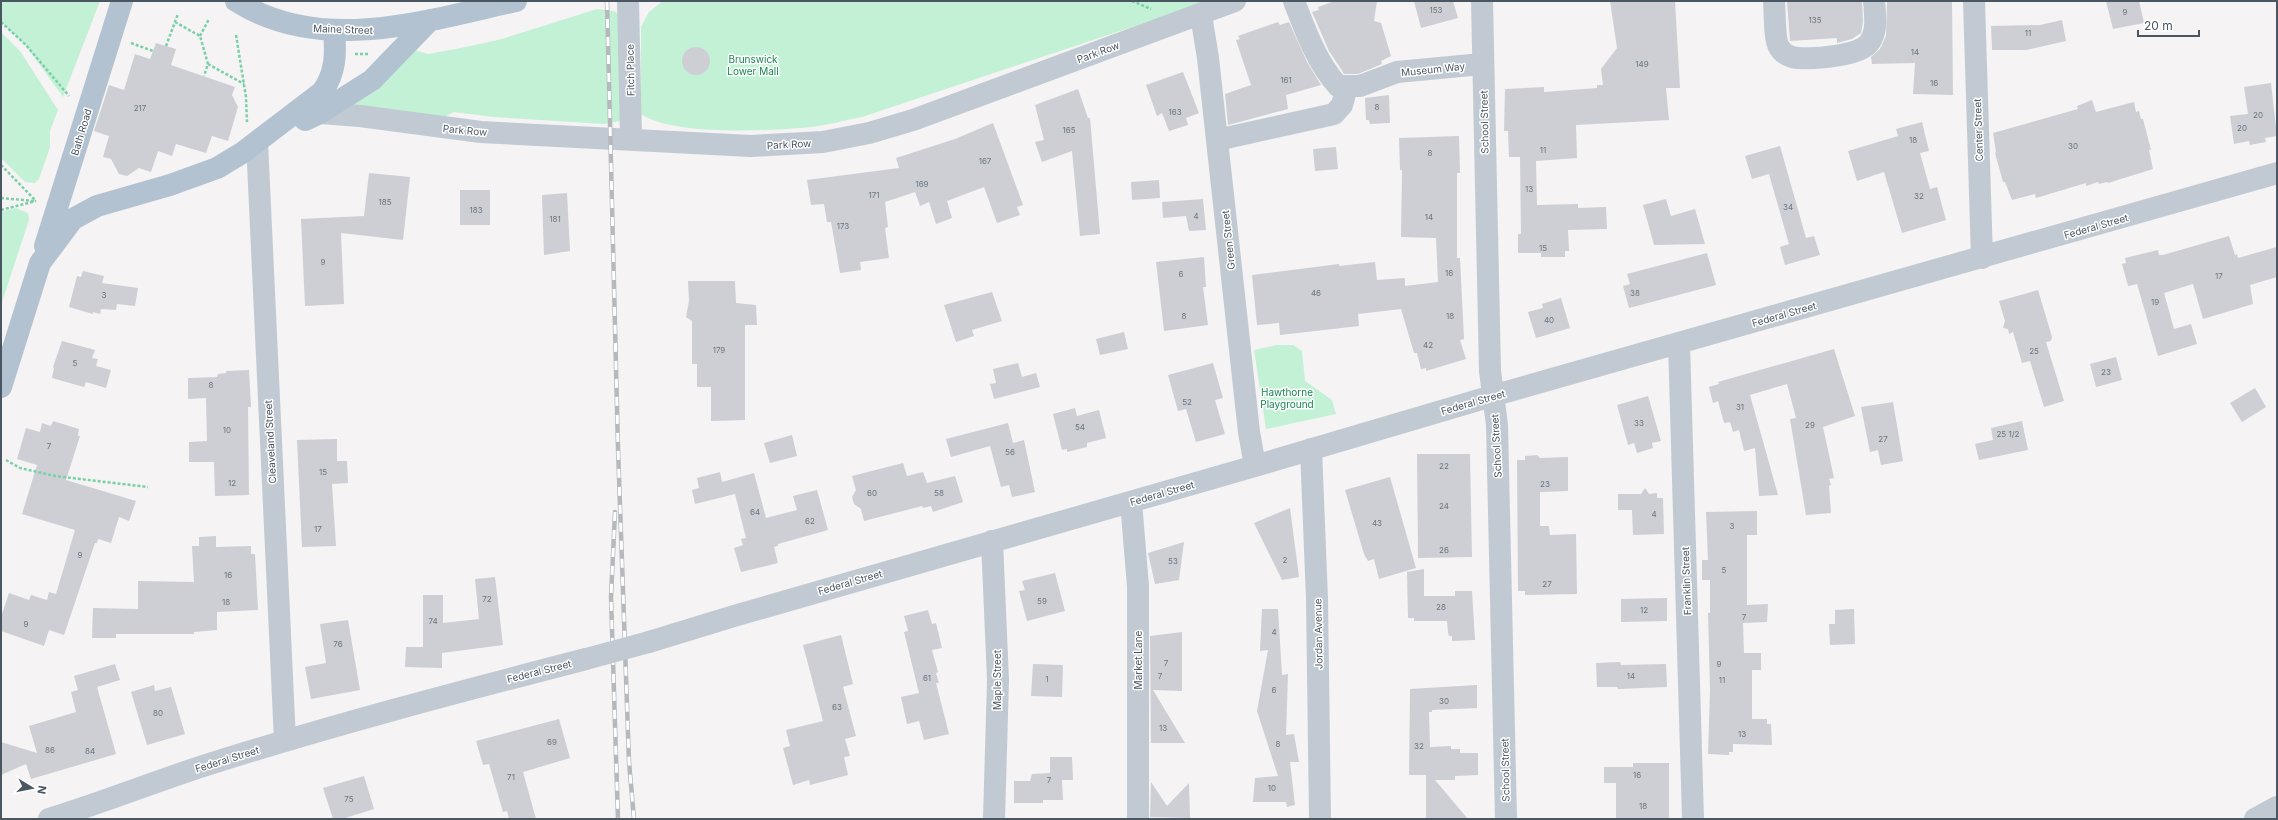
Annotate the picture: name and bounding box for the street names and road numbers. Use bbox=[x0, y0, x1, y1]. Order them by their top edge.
street label: Maine Street bbox=[313, 22, 374, 36]
street label: Park Row bbox=[1075, 39, 1121, 65]
street label: Fitch Place bbox=[624, 44, 636, 96]
street label: Museum Way bbox=[1401, 60, 1466, 78]
street label: School Street bbox=[1477, 89, 1491, 154]
street label: Center Street bbox=[1971, 98, 1985, 162]
street label: Bath Road bbox=[68, 107, 94, 157]
street label: Park Row bbox=[442, 122, 488, 138]
street label: Park Row bbox=[766, 137, 812, 151]
street label: Green Street bbox=[1219, 209, 1237, 270]
street label: Federal Street bbox=[2063, 211, 2130, 241]
street label: Federal Street bbox=[1751, 299, 1818, 329]
street label: Federal Street bbox=[1440, 387, 1507, 417]
street label: Cleaveland Street bbox=[262, 399, 278, 484]
street label: School Street bbox=[1488, 413, 1504, 478]
street label: Federal Street bbox=[1129, 478, 1196, 508]
street label: Franklin Street bbox=[1679, 546, 1693, 615]
street label: Federal Street bbox=[817, 567, 884, 597]
street label: Jordan Avenue bbox=[1311, 598, 1325, 670]
street label: Market Lane bbox=[1132, 630, 1144, 689]
street label: Maple Street bbox=[991, 649, 1003, 710]
street label: Federal Street bbox=[505, 657, 573, 685]
street label: School Street bbox=[1498, 737, 1512, 802]
street label: Federal Street bbox=[194, 743, 261, 774]

